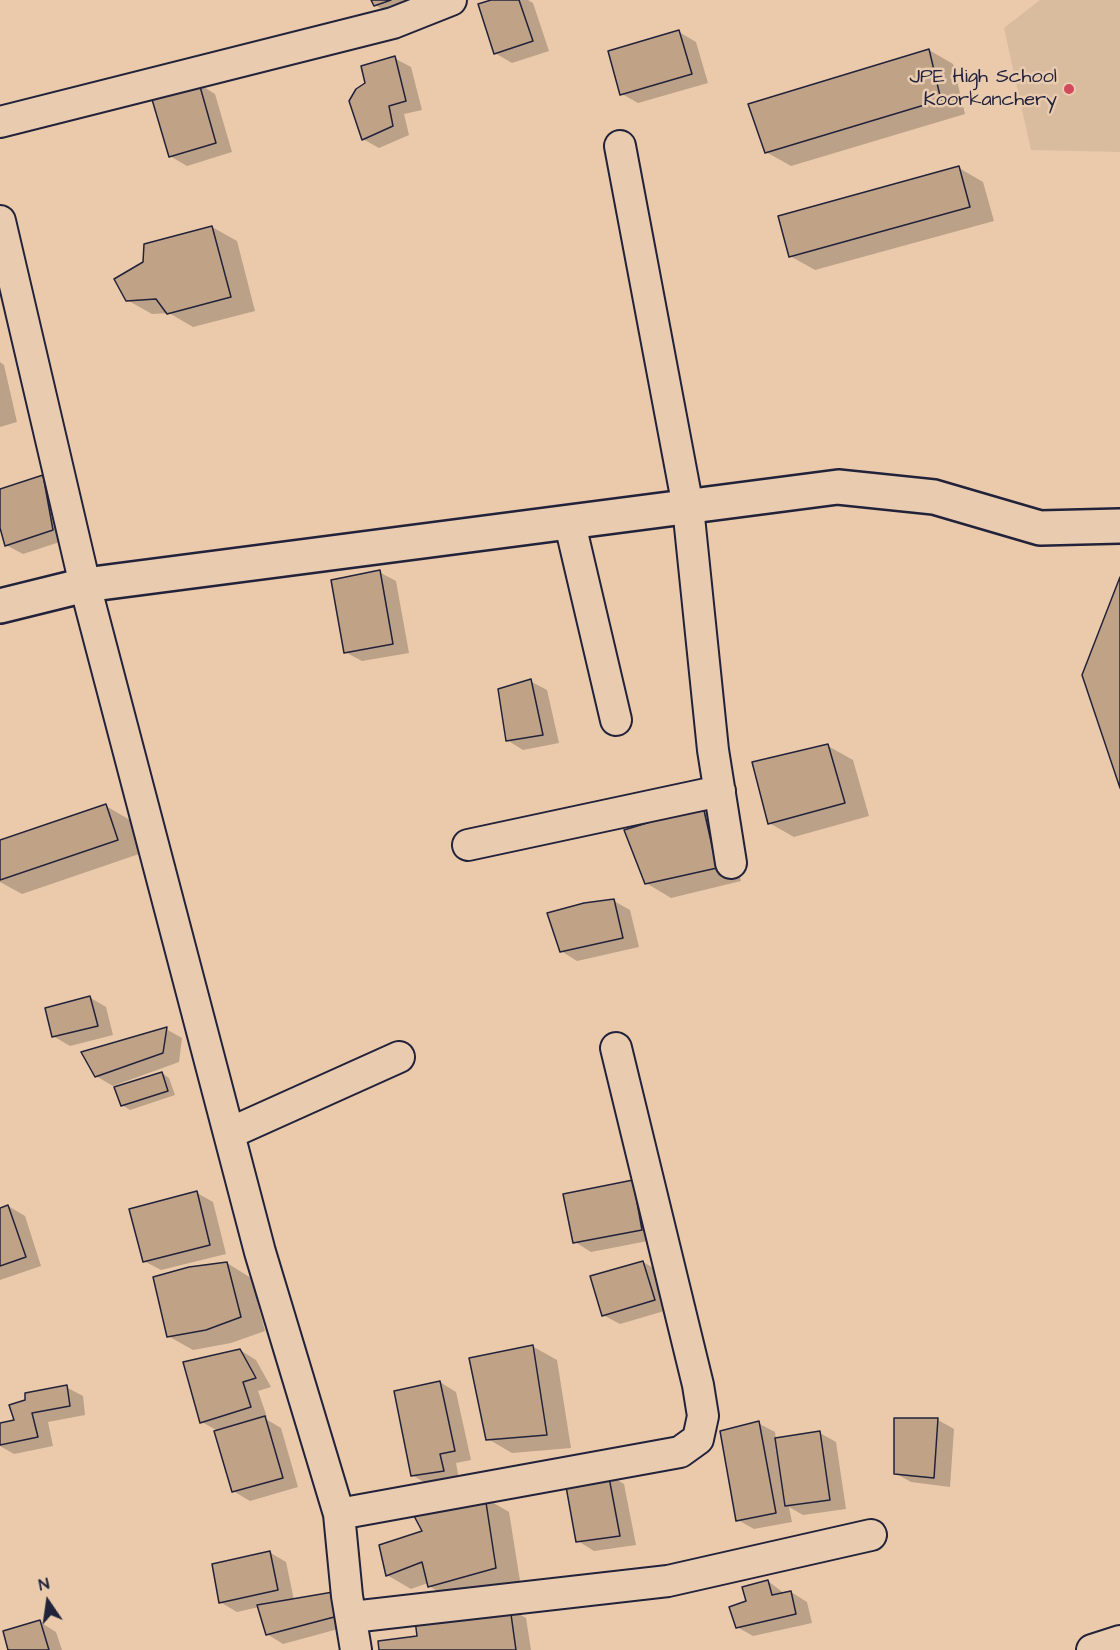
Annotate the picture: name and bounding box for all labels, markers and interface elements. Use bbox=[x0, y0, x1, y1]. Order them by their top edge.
place label: JPE High School Koorkanchery bbox=[909, 66, 1057, 113]
marker: JPE High School Koorkanchery bbox=[1062, 82, 1076, 96]
north arrow bbox=[18, 1572, 78, 1632]
text: N bbox=[37, 1573, 51, 1596]

